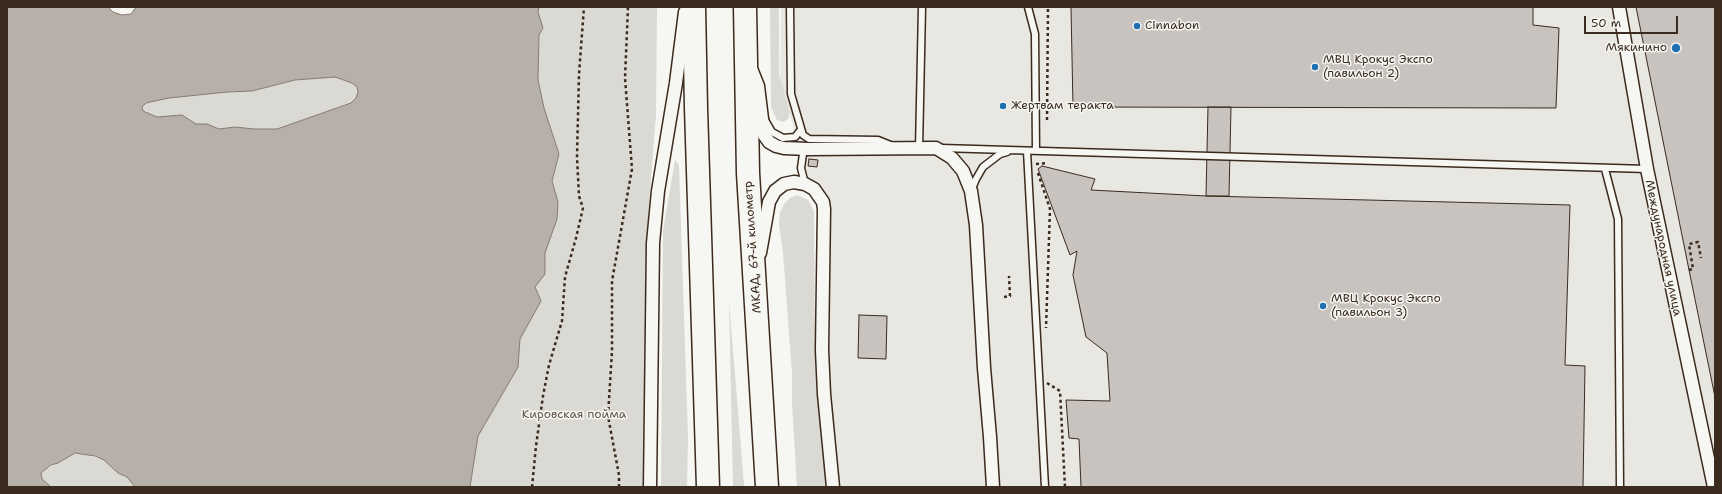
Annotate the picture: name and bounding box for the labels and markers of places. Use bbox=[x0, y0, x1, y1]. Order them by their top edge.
place label: Cinnabon bbox=[1145, 19, 1199, 33]
marker: Cinnabon bbox=[1132, 21, 1142, 31]
place label: Мякинино bbox=[1605, 41, 1667, 55]
marker: Мякинино bbox=[1670, 42, 1682, 54]
place label: МВЦ Крокус Экспо (павильон 2) bbox=[1323, 53, 1433, 81]
marker: МВЦ Крокус Экспо (павильон 2) bbox=[1310, 62, 1320, 72]
place label: Жертвам теракта bbox=[1011, 99, 1114, 113]
marker: Жертвам теракта bbox=[998, 101, 1008, 111]
place label: МВЦ Крокус Экспо (павильон 3) bbox=[1331, 292, 1441, 320]
marker: МВЦ Крокус Экспо (павильон 3) bbox=[1318, 301, 1328, 311]

